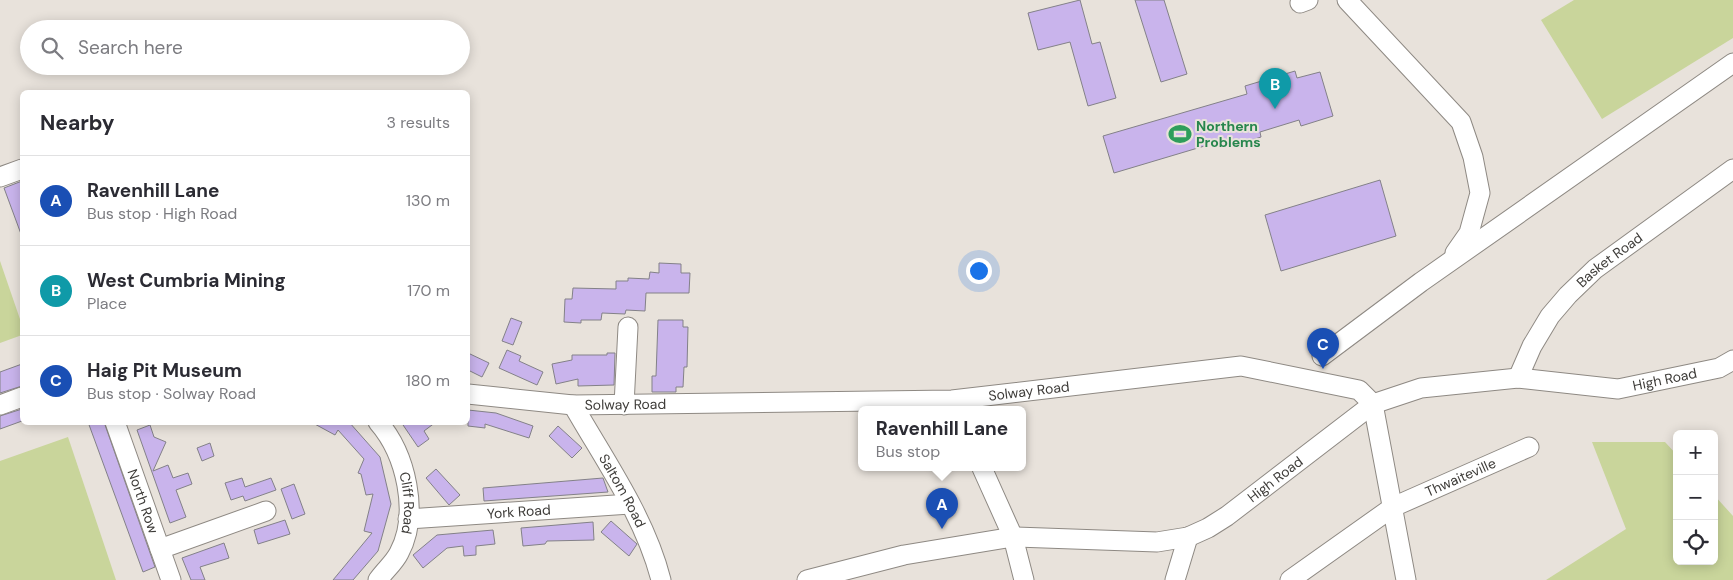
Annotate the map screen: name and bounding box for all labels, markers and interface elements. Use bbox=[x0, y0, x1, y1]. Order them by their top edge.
search box bbox=[20, 20, 470, 75]
icon: search bbox=[38, 34, 66, 62]
text: Search here bbox=[78, 35, 183, 60]
pin: B bbox=[1259, 68, 1291, 109]
text: Nearby bbox=[40, 109, 114, 137]
text: 3 results bbox=[387, 112, 450, 133]
place label: Northern Problems bbox=[1196, 117, 1261, 151]
sports icon: Northern Problems bbox=[1167, 121, 1193, 147]
text: Ravenhill Lane bbox=[87, 178, 219, 203]
text: A bbox=[50, 190, 62, 211]
text: 130 m bbox=[406, 190, 450, 211]
text: Bus stop · High Road bbox=[87, 203, 237, 224]
street label: Basket Road bbox=[1572, 229, 1646, 291]
your location bbox=[966, 258, 992, 284]
text: West Cumbria Mining bbox=[87, 268, 286, 293]
text: B bbox=[51, 280, 61, 301]
text: 170 m bbox=[407, 280, 450, 301]
text: Place bbox=[87, 293, 127, 314]
pin: C bbox=[1307, 328, 1339, 369]
text: Haig Pit Museum bbox=[87, 358, 242, 383]
street label: High Road bbox=[1631, 364, 1698, 395]
text: C bbox=[50, 370, 62, 391]
text: 180 m bbox=[406, 370, 450, 391]
street label: Solway Road bbox=[987, 377, 1070, 405]
text: Bus stop · Solway Road bbox=[87, 383, 256, 404]
street label: Solway Road bbox=[585, 395, 666, 414]
popup bbox=[858, 406, 1026, 471]
text: Ravenhill Lane bbox=[876, 416, 1008, 441]
map controls bbox=[1673, 430, 1718, 565]
button: + bbox=[1673, 430, 1718, 475]
text: Bus stop bbox=[876, 441, 940, 462]
street label: Saltom Road bbox=[595, 451, 650, 530]
street label: High Road bbox=[1244, 452, 1306, 506]
street label: Thwaiteville bbox=[1422, 454, 1499, 501]
street label: North Row bbox=[123, 467, 163, 536]
street label: Cliff Road bbox=[395, 470, 418, 536]
button: − bbox=[1673, 475, 1718, 520]
pin: A bbox=[926, 488, 958, 529]
street label: York Road bbox=[486, 500, 551, 523]
button: locate bbox=[1673, 520, 1718, 565]

